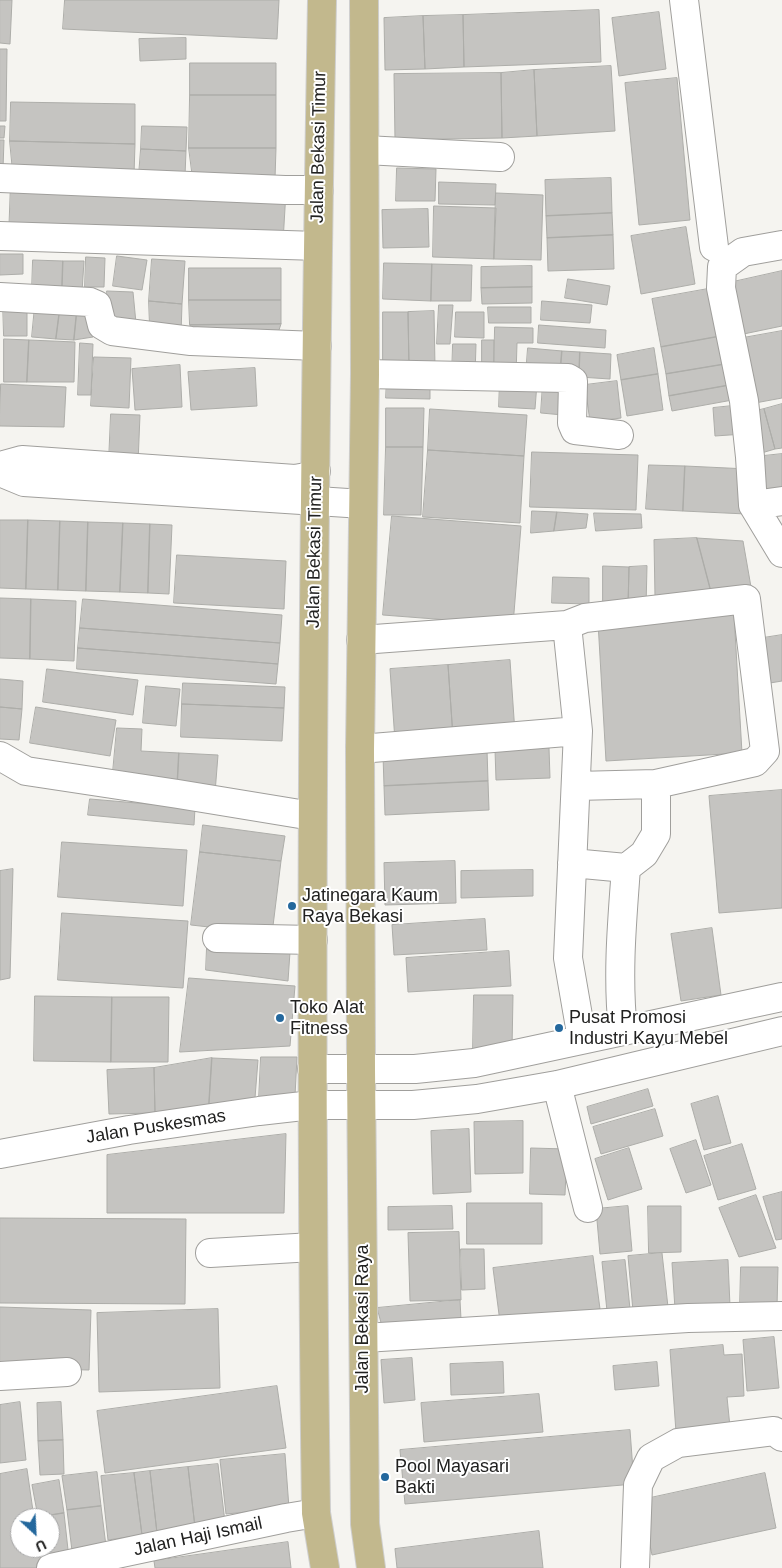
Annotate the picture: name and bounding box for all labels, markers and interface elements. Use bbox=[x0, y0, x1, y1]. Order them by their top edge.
street label: Jalan Bekasi Timur bbox=[307, 71, 331, 223]
street label: Jalan Bekasi Timur bbox=[303, 476, 327, 628]
place label: Jatinegara Kaum Raya Bekasi bbox=[302, 885, 438, 928]
marker: Jatinegara Kaum Raya Bekasi bbox=[286, 900, 298, 912]
place label: Toko Alat Fitness bbox=[290, 997, 364, 1040]
place label: Pusat Promosi Industri Kayu Mebel bbox=[569, 1007, 728, 1050]
marker: Toko Alat Fitness bbox=[274, 1012, 286, 1024]
marker: Pusat Promosi Industri Kayu Mebel bbox=[553, 1022, 565, 1034]
street label: Jalan Puskesmas bbox=[85, 1105, 227, 1149]
street label: Jalan Bekasi Raya bbox=[352, 1244, 374, 1394]
place label: Pool Mayasari Bakti bbox=[395, 1456, 509, 1498]
marker: Pool Mayasari Bakti bbox=[379, 1471, 391, 1483]
north arrow bbox=[10, 1508, 60, 1558]
street label: Jalan Haji Ismail bbox=[132, 1513, 264, 1561]
text: U bbox=[33, 1536, 49, 1555]

